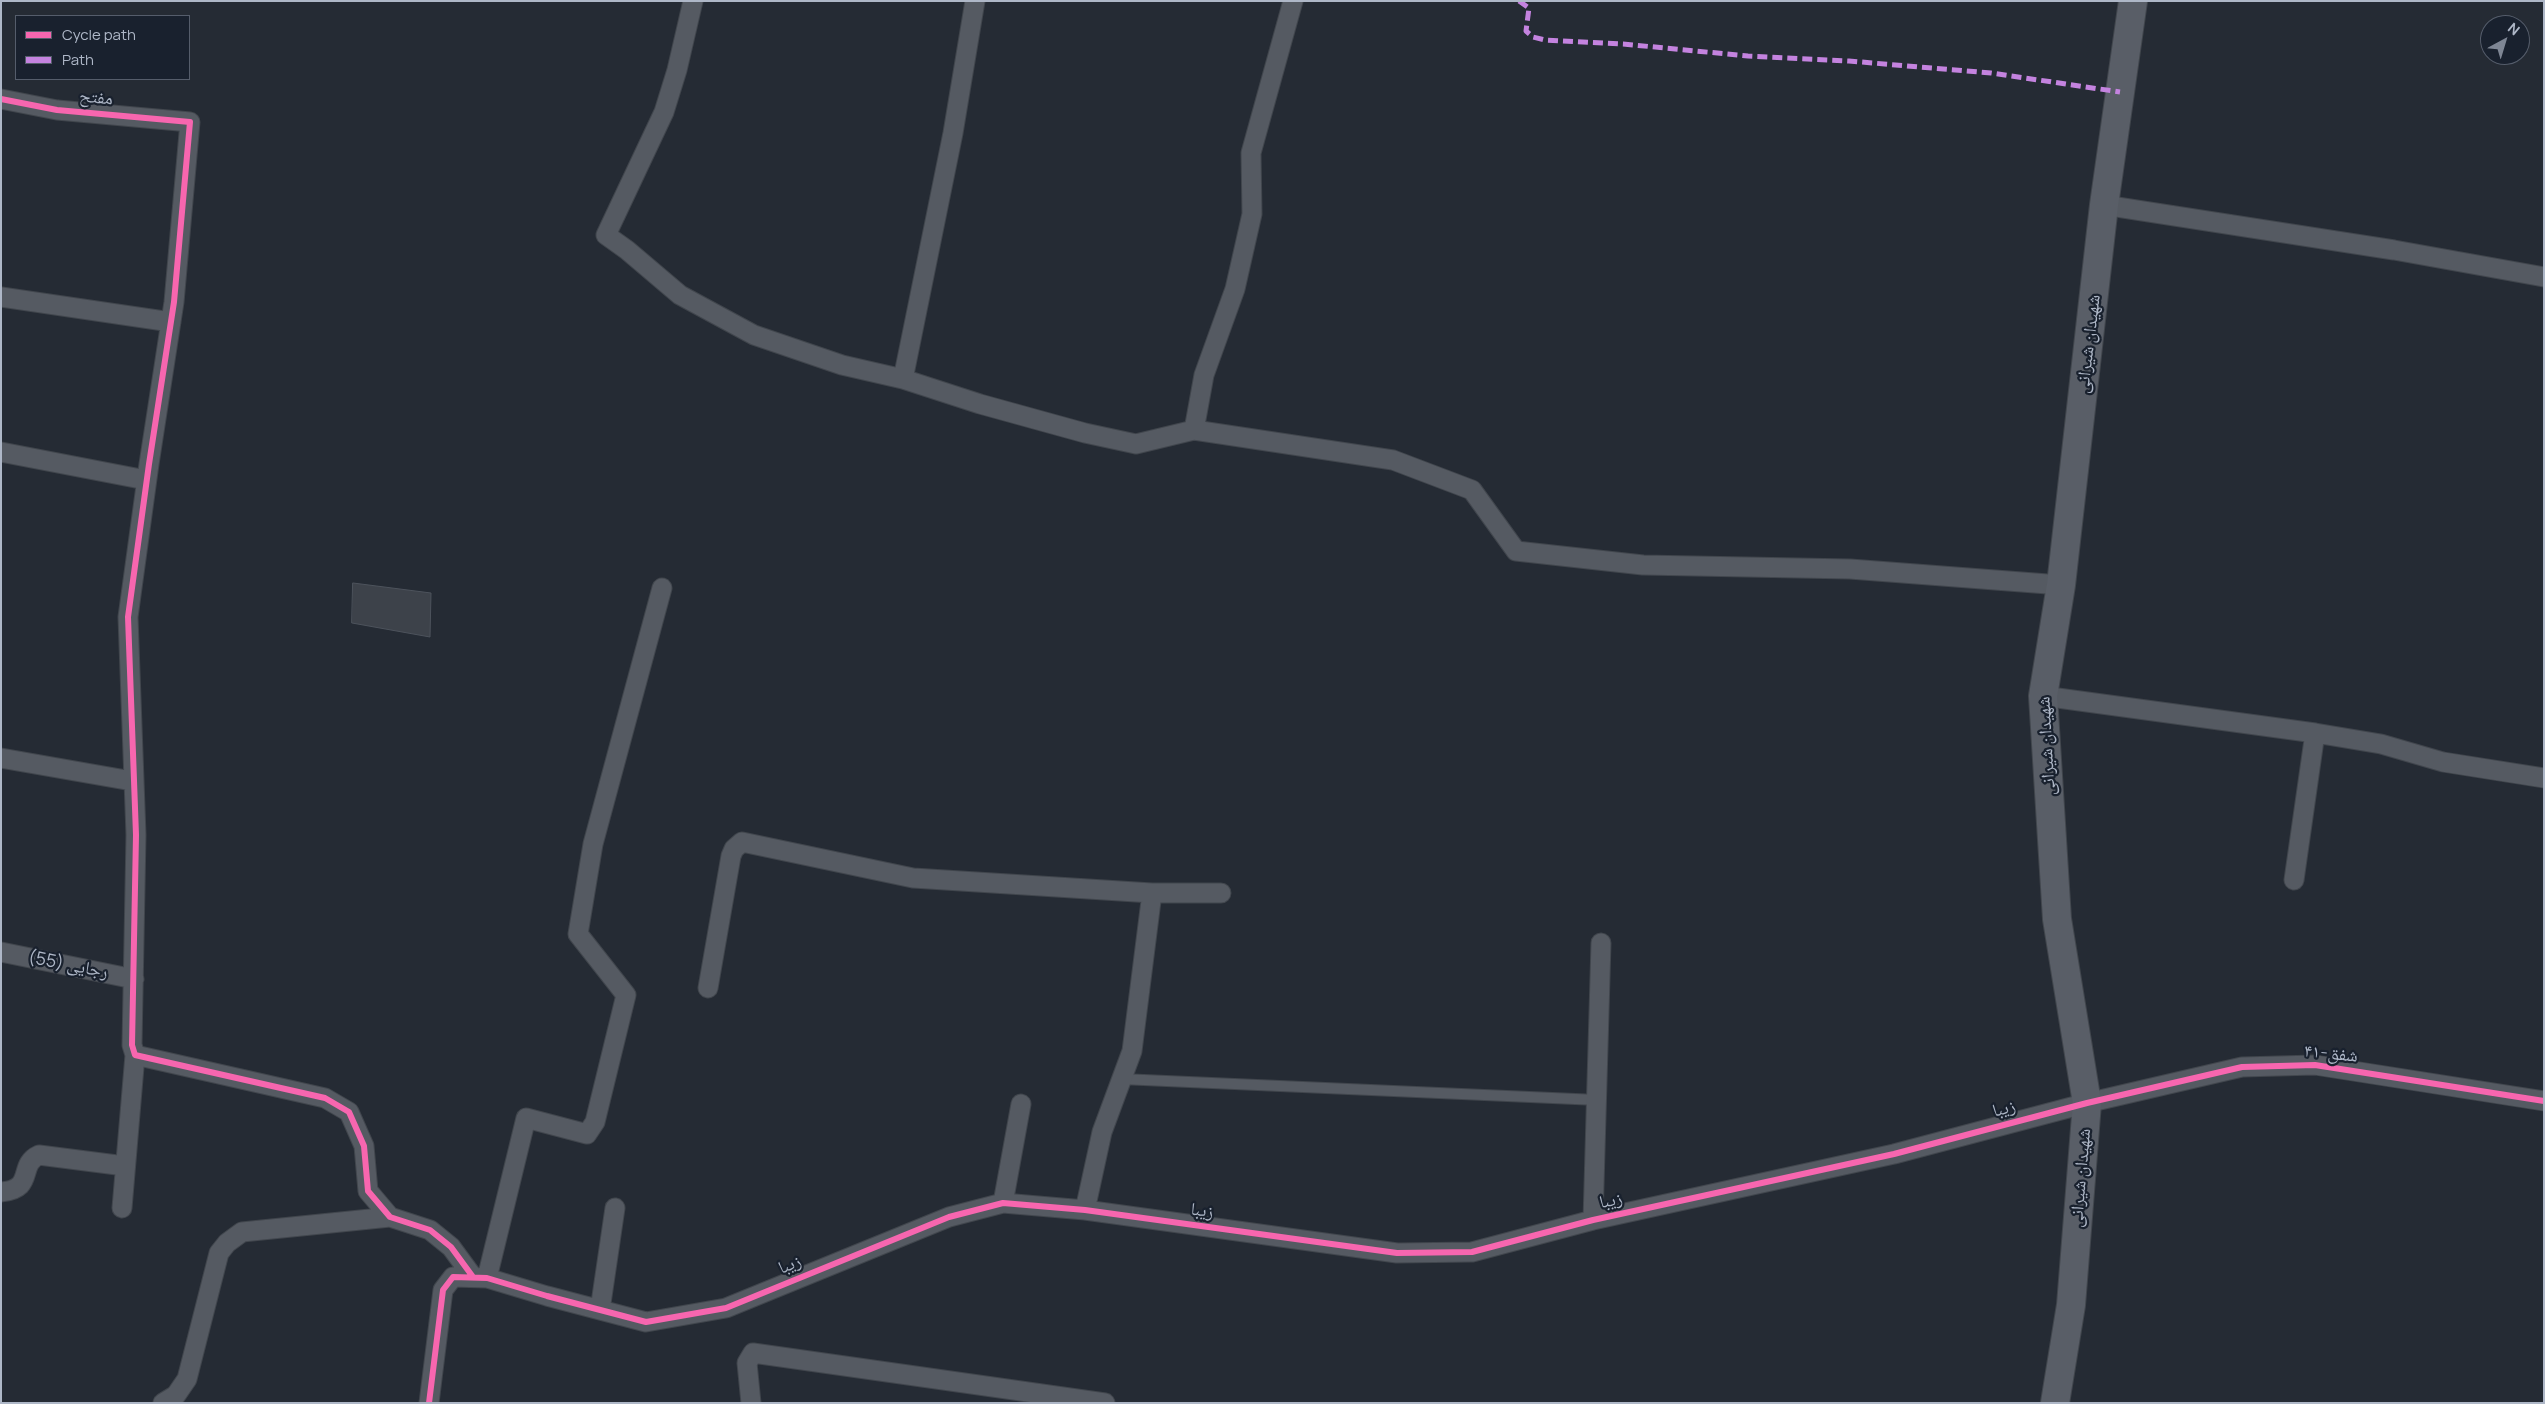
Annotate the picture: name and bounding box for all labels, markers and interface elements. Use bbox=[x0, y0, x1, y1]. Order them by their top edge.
legend bbox=[15, 15, 190, 80]
north arrow bbox=[2480, 15, 2530, 65]
text: N bbox=[2504, 18, 2524, 39]
text: Cycle path bbox=[62, 24, 136, 45]
text: Path bbox=[62, 49, 94, 70]
street label: مفتح bbox=[78, 86, 114, 110]
street label: شهیدان شیرانی bbox=[2072, 293, 2106, 395]
street label: شهیدان شیرانی bbox=[2034, 696, 2060, 796]
street label: رجایی (55) bbox=[26, 947, 110, 983]
street label: شفق-۴۱ bbox=[2303, 1040, 2359, 1068]
street label: زیبا bbox=[1990, 1096, 2018, 1122]
street label: شهیدان شیرانی bbox=[2066, 1128, 2096, 1228]
street label: زیبا bbox=[1598, 1188, 1624, 1214]
street label: زیبا bbox=[1189, 1199, 1215, 1223]
street label: زیبا bbox=[775, 1251, 805, 1279]

